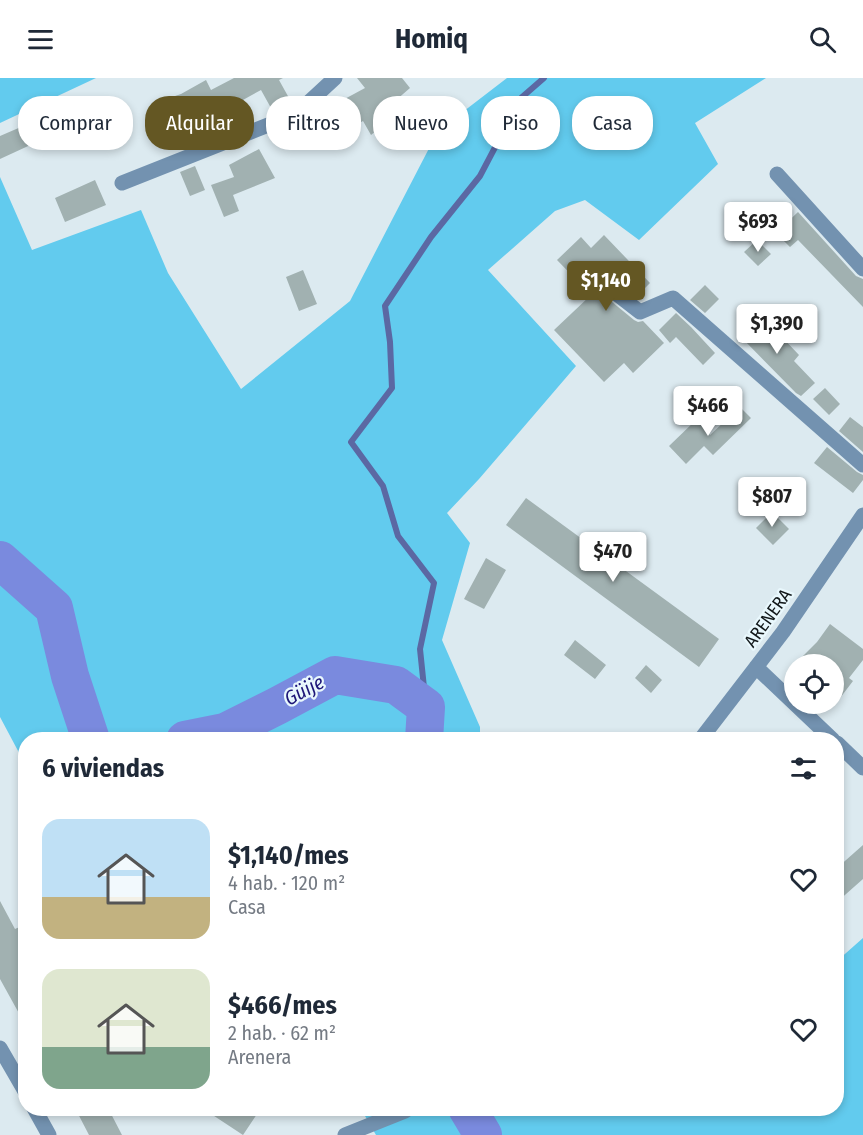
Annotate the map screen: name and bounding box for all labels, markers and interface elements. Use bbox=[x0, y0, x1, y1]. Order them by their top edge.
icon: menu bbox=[24, 23, 57, 56]
text: Homiq bbox=[395, 23, 468, 55]
icon: search bbox=[806, 23, 839, 56]
chip: Comprar bbox=[18, 96, 133, 150]
chip: Alquilar bbox=[145, 96, 254, 150]
chip: Filtros bbox=[266, 96, 361, 150]
chip: Nuevo bbox=[373, 96, 469, 150]
chip: Piso bbox=[481, 96, 560, 150]
chip: Casa bbox=[572, 96, 653, 150]
pin: $693 bbox=[722, 202, 794, 253]
text: $693 bbox=[738, 209, 778, 233]
pin: $1,140 bbox=[557, 261, 655, 312]
text: $1,140 bbox=[581, 268, 631, 292]
pin: $1,390 bbox=[728, 304, 826, 355]
text: $1,390 bbox=[750, 311, 804, 335]
pin: $466 bbox=[672, 386, 744, 437]
text: $466 bbox=[687, 393, 729, 417]
pin: $807 bbox=[736, 477, 808, 528]
text: $807 bbox=[752, 484, 792, 508]
pin: $470 bbox=[577, 532, 649, 583]
text: $470 bbox=[593, 539, 633, 563]
street label: ARENERA bbox=[740, 584, 797, 651]
map controls bbox=[784, 654, 844, 714]
button: locate bbox=[784, 654, 844, 714]
water label: Güije bbox=[280, 669, 328, 710]
icon: filters bbox=[787, 752, 820, 785]
text: 6 viviendas bbox=[42, 753, 164, 784]
text: $1,140/mes bbox=[228, 840, 349, 871]
icon: home bbox=[90, 843, 162, 915]
icon: heart bbox=[787, 863, 820, 896]
text: 4 hab. · 120 m² bbox=[228, 871, 345, 895]
text: Casa bbox=[228, 895, 266, 919]
text: $466/mes bbox=[228, 990, 337, 1021]
icon: home bbox=[90, 993, 162, 1065]
icon: heart bbox=[787, 1013, 820, 1046]
text: 2 hab. · 62 m² bbox=[228, 1021, 336, 1045]
text: Arenera bbox=[228, 1045, 291, 1069]

